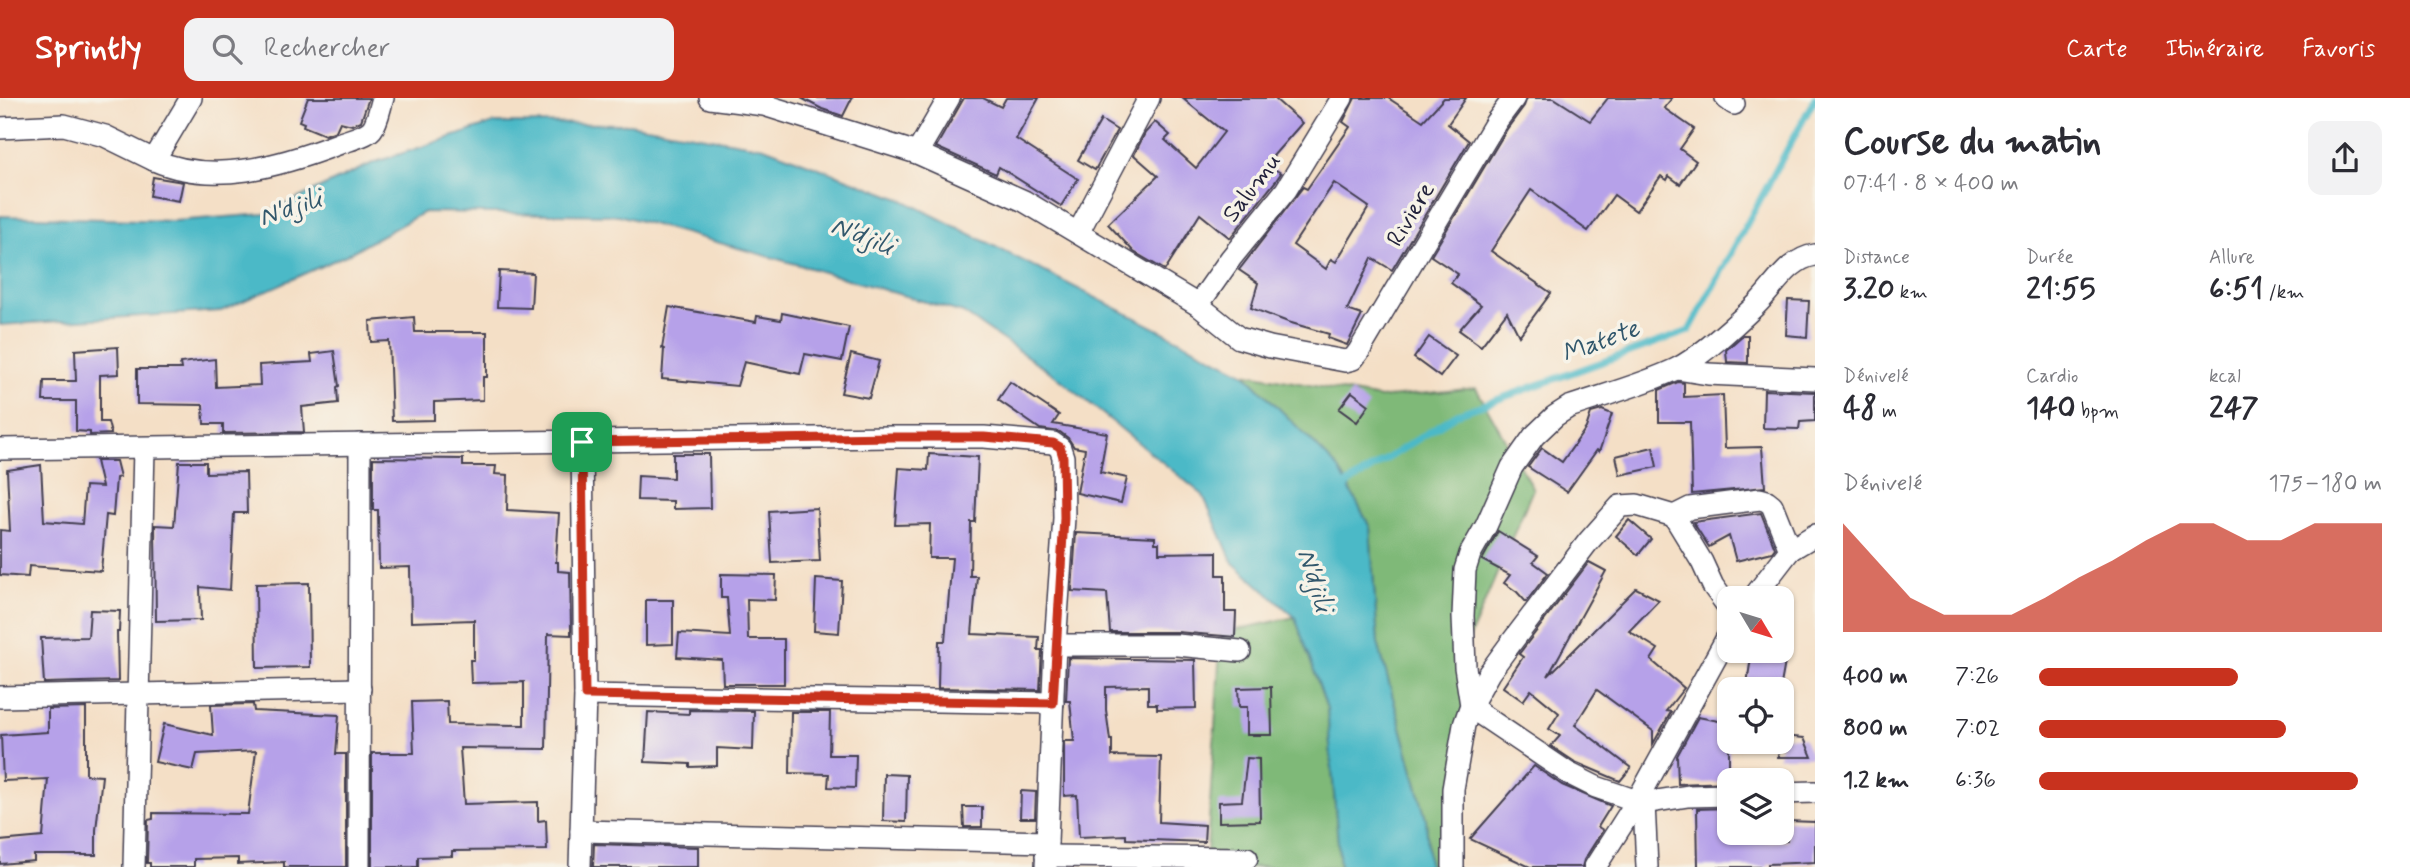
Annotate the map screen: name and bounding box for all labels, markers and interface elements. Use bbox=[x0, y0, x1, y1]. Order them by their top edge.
search box bbox=[184, 18, 674, 81]
text: Sprintly bbox=[35, 27, 142, 71]
icon: search bbox=[208, 30, 246, 68]
text: Rechercher bbox=[264, 32, 390, 66]
text: Carte bbox=[2066, 34, 2128, 65]
text: Itinéraire bbox=[2166, 34, 2264, 65]
text: Favoris bbox=[2302, 34, 2375, 65]
text: Course du matin bbox=[1843, 118, 2101, 167]
button: share bbox=[2308, 121, 2382, 195]
street label: Salumu bbox=[1216, 147, 1288, 229]
text: 07:41 · 8 × 400 m bbox=[1843, 169, 2019, 199]
street label: Riviere bbox=[1380, 177, 1443, 253]
water label: N'djili bbox=[254, 181, 330, 236]
water label: N'djili bbox=[826, 209, 902, 266]
text: Distance bbox=[1843, 245, 1910, 270]
text: Durée bbox=[2026, 245, 2074, 270]
text: Allure bbox=[2209, 245, 2255, 270]
text: 3.20 bbox=[1843, 270, 1895, 309]
text: 21:55 bbox=[2026, 270, 2096, 309]
text: 6:51 bbox=[2209, 270, 2263, 309]
text: km bbox=[1895, 280, 1928, 305]
text: /km bbox=[2263, 280, 2304, 305]
water label: Matete bbox=[1557, 312, 1645, 372]
text: Dénivelé bbox=[1843, 364, 1909, 389]
text: Cardio bbox=[2026, 364, 2078, 389]
text: kcal bbox=[2209, 364, 2241, 389]
text: 48 bbox=[1843, 389, 1877, 428]
text: 140 bbox=[2026, 389, 2076, 428]
text: 247 bbox=[2209, 389, 2259, 428]
text: m bbox=[1877, 399, 1897, 424]
text: bpm bbox=[2076, 399, 2119, 424]
pin bbox=[552, 412, 612, 472]
icon: arrive bbox=[563, 423, 601, 461]
text: Dénivelé bbox=[1843, 469, 1922, 499]
text: 175–180 m bbox=[2268, 469, 2382, 499]
water label: N'djili bbox=[1288, 545, 1341, 620]
north arrow bbox=[1717, 586, 1794, 663]
map controls bbox=[1717, 586, 1794, 845]
text: 400 m bbox=[1843, 662, 1908, 692]
text: 7:26 bbox=[1955, 662, 1999, 692]
button: locate bbox=[1717, 677, 1794, 754]
text: 800 m bbox=[1843, 714, 1907, 744]
text: 7:02 bbox=[1955, 714, 2000, 744]
text: 1.2 km bbox=[1843, 766, 1909, 796]
text: 6:36 bbox=[1955, 766, 1996, 796]
button: layers bbox=[1717, 768, 1794, 845]

